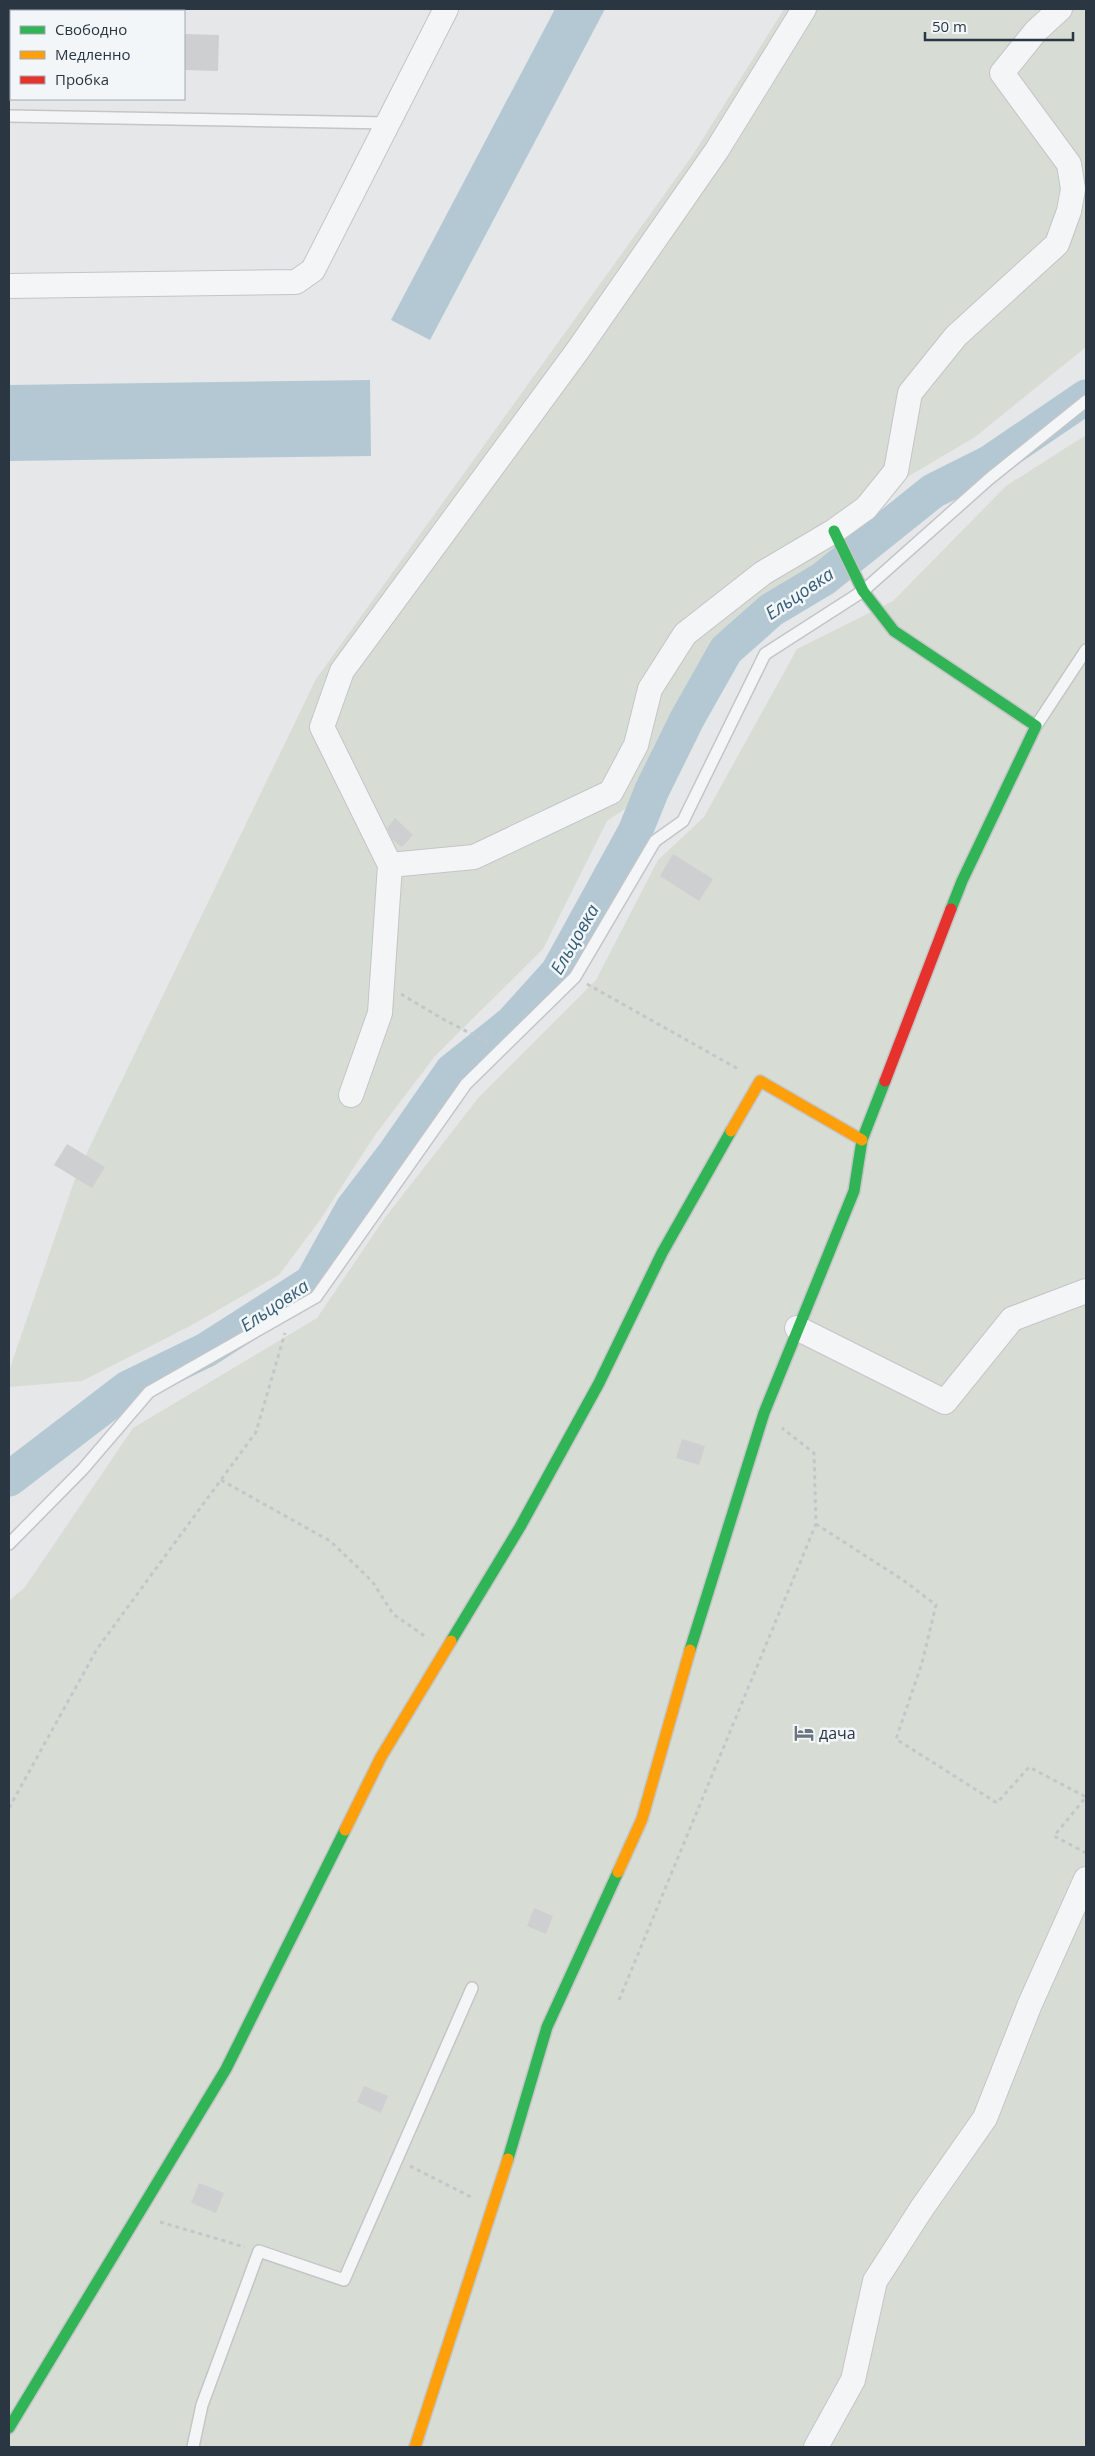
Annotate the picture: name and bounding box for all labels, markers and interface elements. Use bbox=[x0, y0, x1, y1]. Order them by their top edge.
legend bbox=[10, 10, 185, 100]
scale bar bbox=[925, 10, 1072, 42]
text: 50 m bbox=[932, 16, 967, 36]
text: Свободно bbox=[55, 19, 127, 39]
text: Медленно bbox=[55, 44, 131, 64]
text: Пробка bbox=[55, 69, 109, 89]
water label: Ельцовка bbox=[760, 561, 838, 625]
water label: Ельцовка bbox=[544, 899, 604, 979]
water label: Ельцовка bbox=[235, 1273, 313, 1337]
hotel icon: дача bbox=[793, 1722, 815, 1744]
place label: дача bbox=[819, 1722, 856, 1744]

